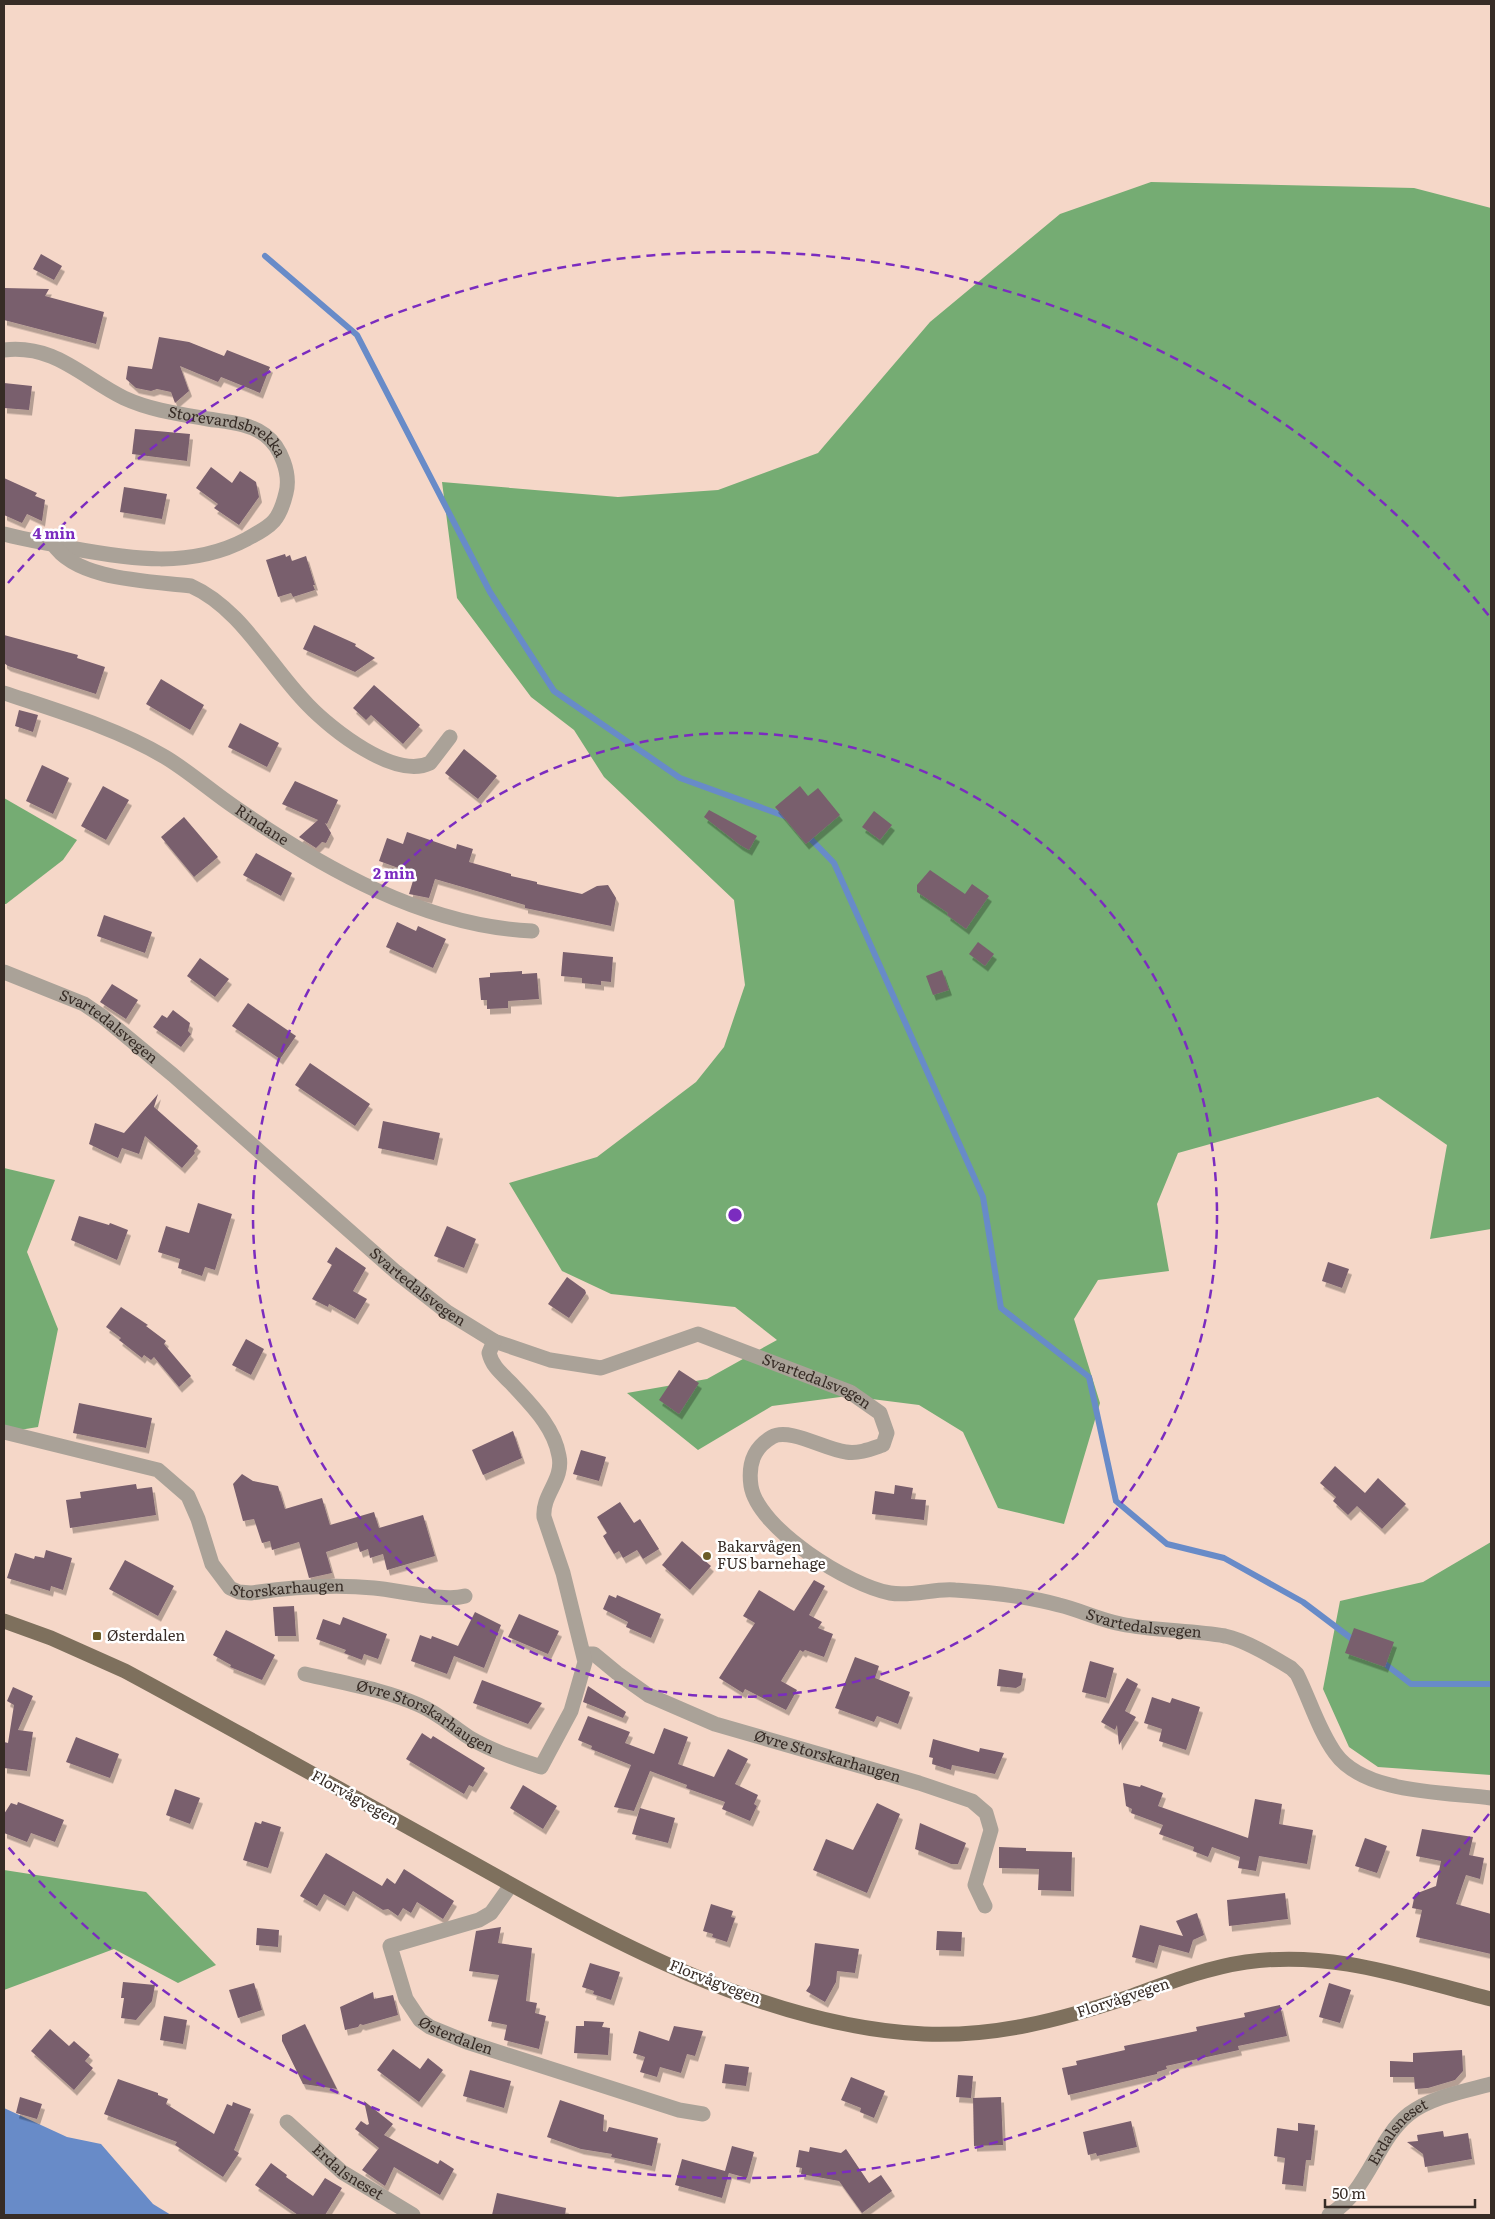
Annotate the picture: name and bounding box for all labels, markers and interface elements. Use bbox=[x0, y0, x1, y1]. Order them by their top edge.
street label: Storevardsbrekka bbox=[166, 399, 293, 462]
text: 4 min bbox=[33, 521, 76, 544]
street label: Rindane bbox=[231, 798, 294, 850]
text: 2 min bbox=[373, 861, 416, 884]
street label: Svartedalsvegen bbox=[56, 982, 164, 1068]
centre of rings bbox=[726, 1206, 744, 1224]
street label: Svartedalsvegen bbox=[365, 1241, 471, 1331]
street label: Svartedalsvegen bbox=[759, 1347, 877, 1414]
place label: Bakarvågen FUS barnehage bbox=[717, 1534, 826, 1574]
marker: Bakarvågen FUS barnehage bbox=[701, 1550, 713, 1562]
street label: Storskarhaugen bbox=[227, 1573, 344, 1603]
street label: Svartedalsvegen bbox=[1083, 1601, 1203, 1643]
place label: Østerdalen bbox=[107, 1623, 185, 1646]
marker: Østerdalen bbox=[91, 1630, 103, 1642]
street label: Øvre Storskarhaugen bbox=[354, 1673, 498, 1759]
street label: Øvre Storskarhaugen bbox=[752, 1723, 904, 1787]
street label: Florvågvegen bbox=[308, 1763, 404, 1830]
street label: Florvågvegen bbox=[666, 1953, 765, 2009]
street label: Florvågvegen bbox=[1073, 1971, 1172, 2022]
street label: Østerdalen bbox=[414, 2009, 496, 2060]
street label: Erdalsneset bbox=[1361, 2092, 1431, 2169]
street label: Erdalsneset bbox=[308, 2137, 388, 2205]
scale bar bbox=[1325, 2176, 1475, 2208]
text: 50 m bbox=[1332, 2181, 1366, 2204]

